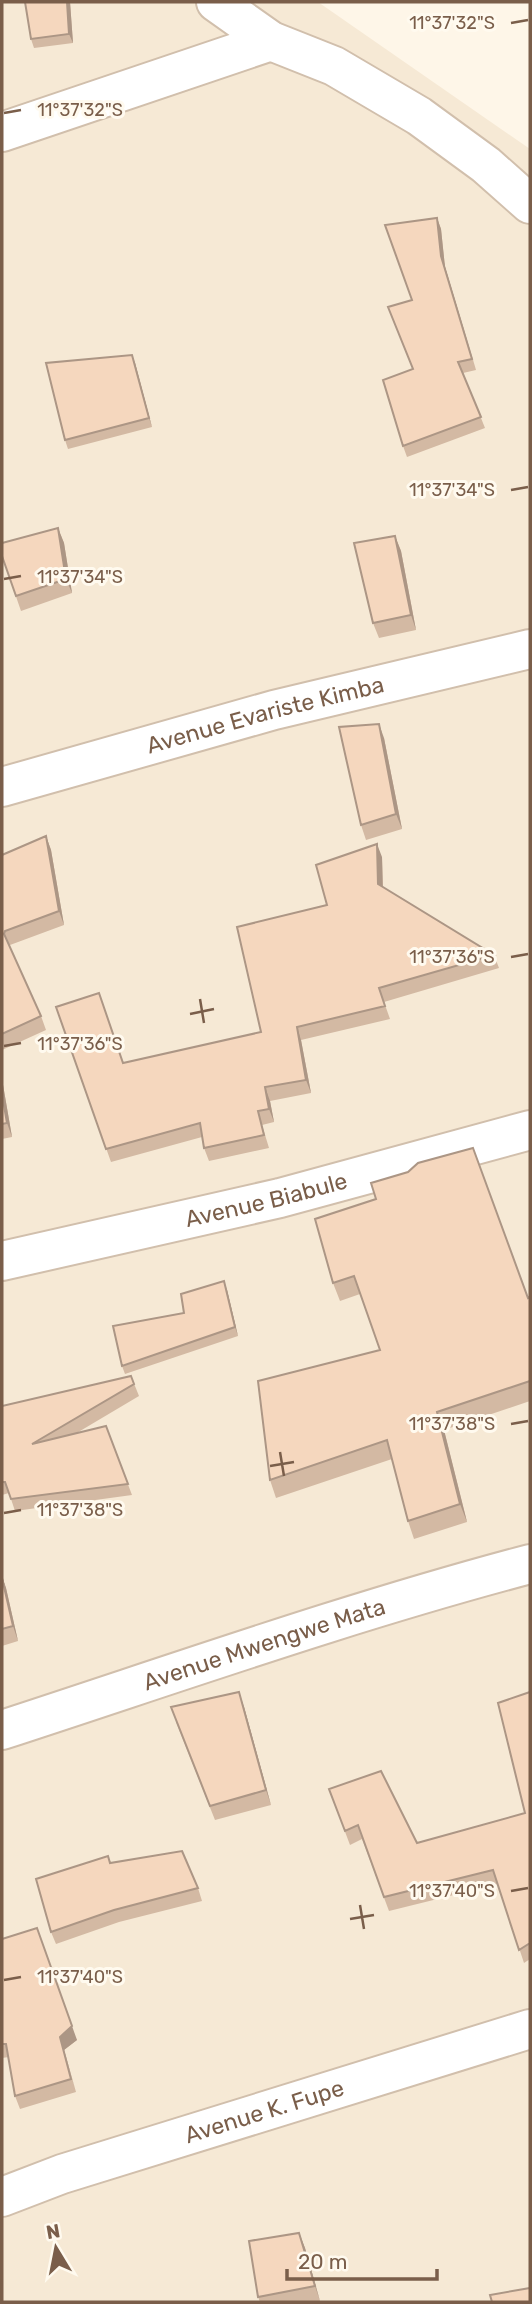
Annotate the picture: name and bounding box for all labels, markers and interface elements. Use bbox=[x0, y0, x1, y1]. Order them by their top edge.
text: 11°37'32"S bbox=[409, 12, 495, 34]
text: 11°37'32"S bbox=[37, 99, 123, 121]
text: 11°37'34"S bbox=[409, 479, 495, 501]
text: 11°37'34"S bbox=[37, 566, 123, 588]
street label: Avenue Evariste Kimba bbox=[143, 670, 387, 759]
text: 11°37'36"S bbox=[409, 946, 495, 968]
text: 11°37'36"S bbox=[37, 1033, 123, 1055]
street label: Avenue Biabule bbox=[182, 1166, 350, 1233]
text: 11°37'38"S bbox=[409, 1413, 495, 1435]
text: 11°37'38"S bbox=[37, 1499, 123, 1521]
street label: Avenue Mwengwe Mata bbox=[140, 1592, 389, 1696]
text: 11°37'40"S bbox=[409, 1880, 495, 1902]
text: 11°37'40"S bbox=[37, 1966, 123, 1988]
street label: Avenue K. Fupe bbox=[181, 2074, 347, 2149]
north arrow bbox=[21, 2213, 91, 2283]
text: N bbox=[44, 2219, 62, 2244]
scale bar bbox=[287, 2238, 438, 2282]
text: 20 m bbox=[298, 2249, 347, 2274]

